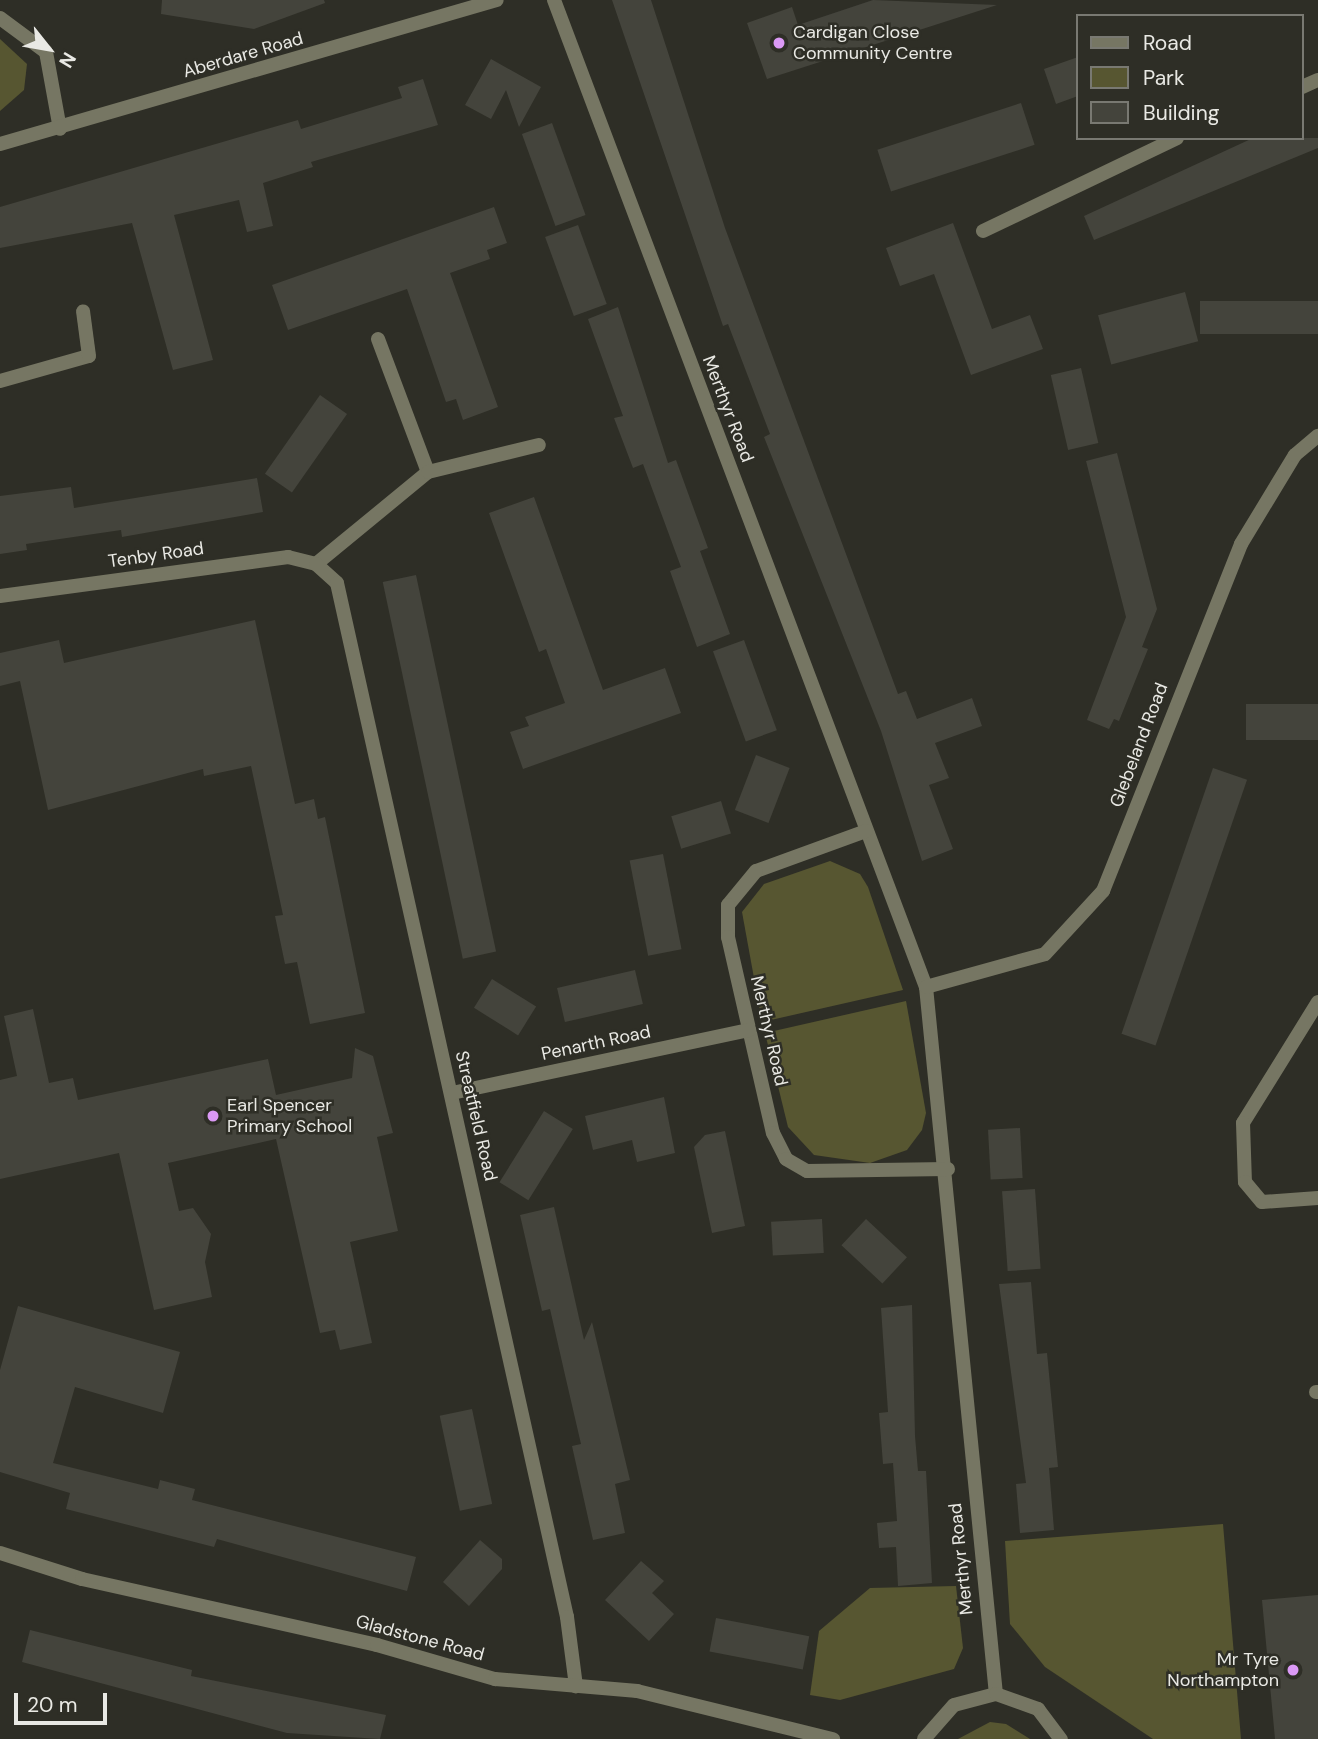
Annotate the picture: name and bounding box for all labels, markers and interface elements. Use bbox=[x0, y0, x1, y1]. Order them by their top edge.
north arrow bbox=[14, 14, 84, 84]
legend bbox=[1076, 14, 1304, 140]
place label: Cardigan Close Community Centre bbox=[793, 22, 953, 64]
street label: Aberdare Road bbox=[180, 28, 306, 82]
text: Road bbox=[1143, 29, 1192, 57]
marker: Cardigan Close Community Centre bbox=[771, 35, 787, 51]
text: N bbox=[53, 48, 82, 72]
text: Park bbox=[1143, 64, 1184, 92]
text: Building bbox=[1143, 99, 1219, 127]
street label: Merthyr Road bbox=[698, 353, 758, 465]
street label: Tenby Road bbox=[107, 538, 205, 572]
street label: Glebeland Road bbox=[1105, 680, 1173, 810]
street label: Merthyr Road bbox=[746, 974, 792, 1088]
street label: Penarth Road bbox=[539, 1021, 653, 1065]
street label: Streatfield Road bbox=[451, 1049, 501, 1183]
place label: Earl Spencer Primary School bbox=[227, 1095, 352, 1138]
marker: Earl Spencer Primary School bbox=[205, 1108, 221, 1124]
street label: Merthyr Road bbox=[944, 1502, 978, 1616]
street label: Gladstone Road bbox=[353, 1610, 487, 1666]
place label: Mr Tyre Northampton bbox=[1167, 1649, 1279, 1692]
marker: Mr Tyre Northampton bbox=[1285, 1662, 1301, 1678]
scale bar bbox=[18, 1680, 110, 1724]
text: 20 m bbox=[27, 1691, 78, 1719]

